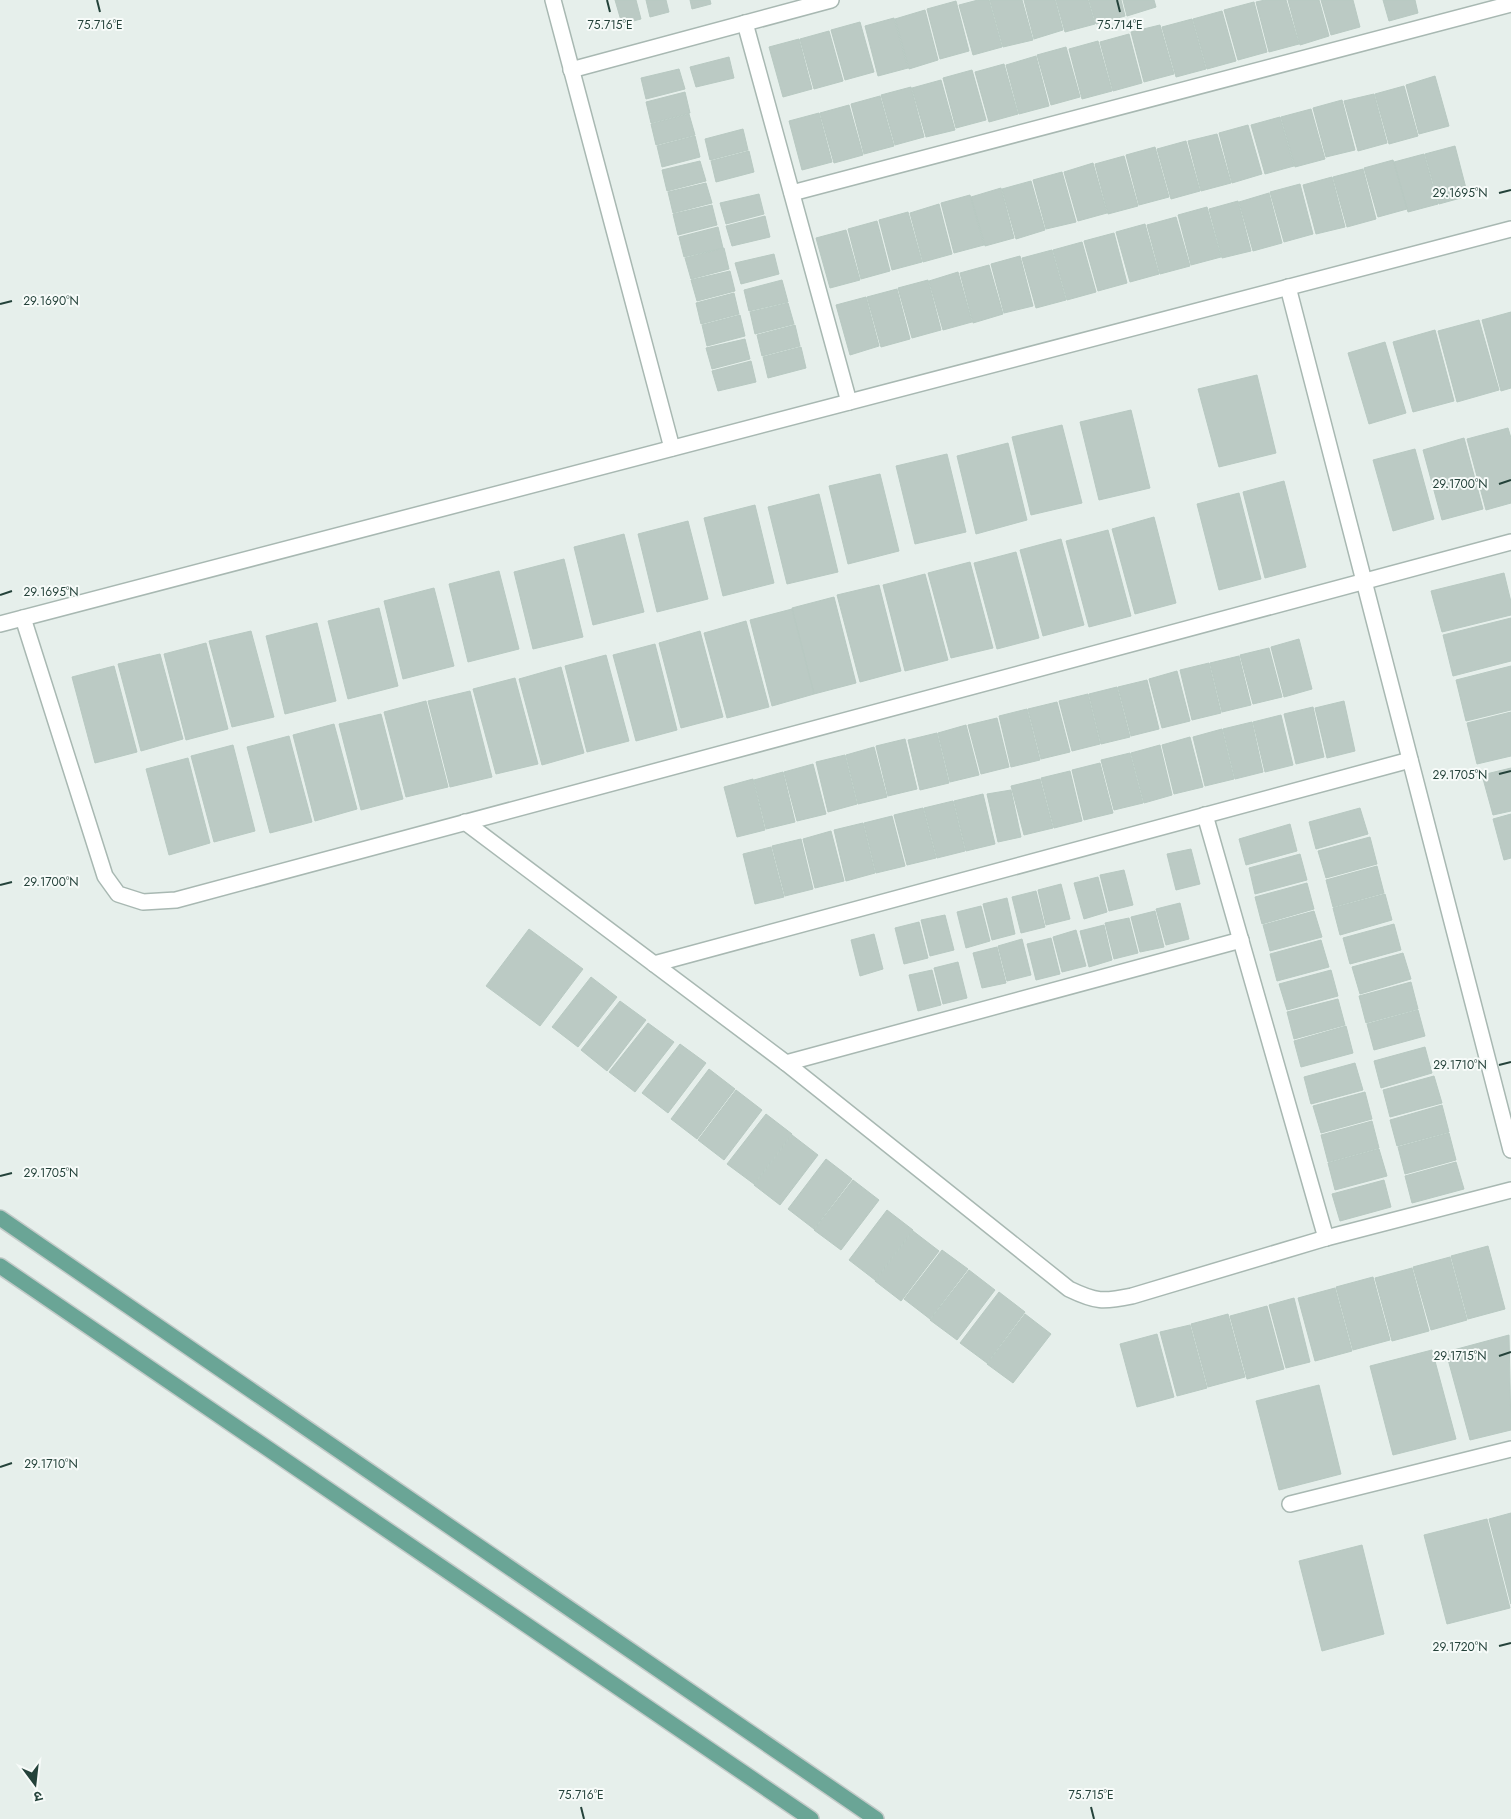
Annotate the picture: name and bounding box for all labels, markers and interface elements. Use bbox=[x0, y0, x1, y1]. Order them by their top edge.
text: 75.716°E bbox=[77, 16, 123, 34]
text: 75.715°E bbox=[587, 16, 633, 34]
text: 75.714°E bbox=[1097, 16, 1143, 34]
text: 29.1695°N bbox=[1432, 184, 1488, 202]
text: 29.1690°N bbox=[23, 292, 79, 310]
text: 29.1700°N bbox=[1432, 475, 1488, 493]
text: 29.1695°N bbox=[23, 583, 79, 601]
text: 29.1705°N bbox=[1433, 766, 1487, 784]
text: 29.1700°N bbox=[23, 873, 79, 891]
text: 29.1710°N bbox=[1433, 1056, 1487, 1074]
text: 29.1705°N bbox=[24, 1164, 78, 1182]
text: 29.1715°N bbox=[1433, 1347, 1487, 1365]
text: 29.1710°N bbox=[24, 1455, 78, 1473]
text: 29.1720°N bbox=[1433, 1638, 1487, 1656]
north arrow bbox=[10, 1759, 60, 1809]
text: उ bbox=[31, 1786, 45, 1807]
text: 75.716°E bbox=[558, 1786, 604, 1804]
text: 75.715°E bbox=[1068, 1786, 1114, 1804]

